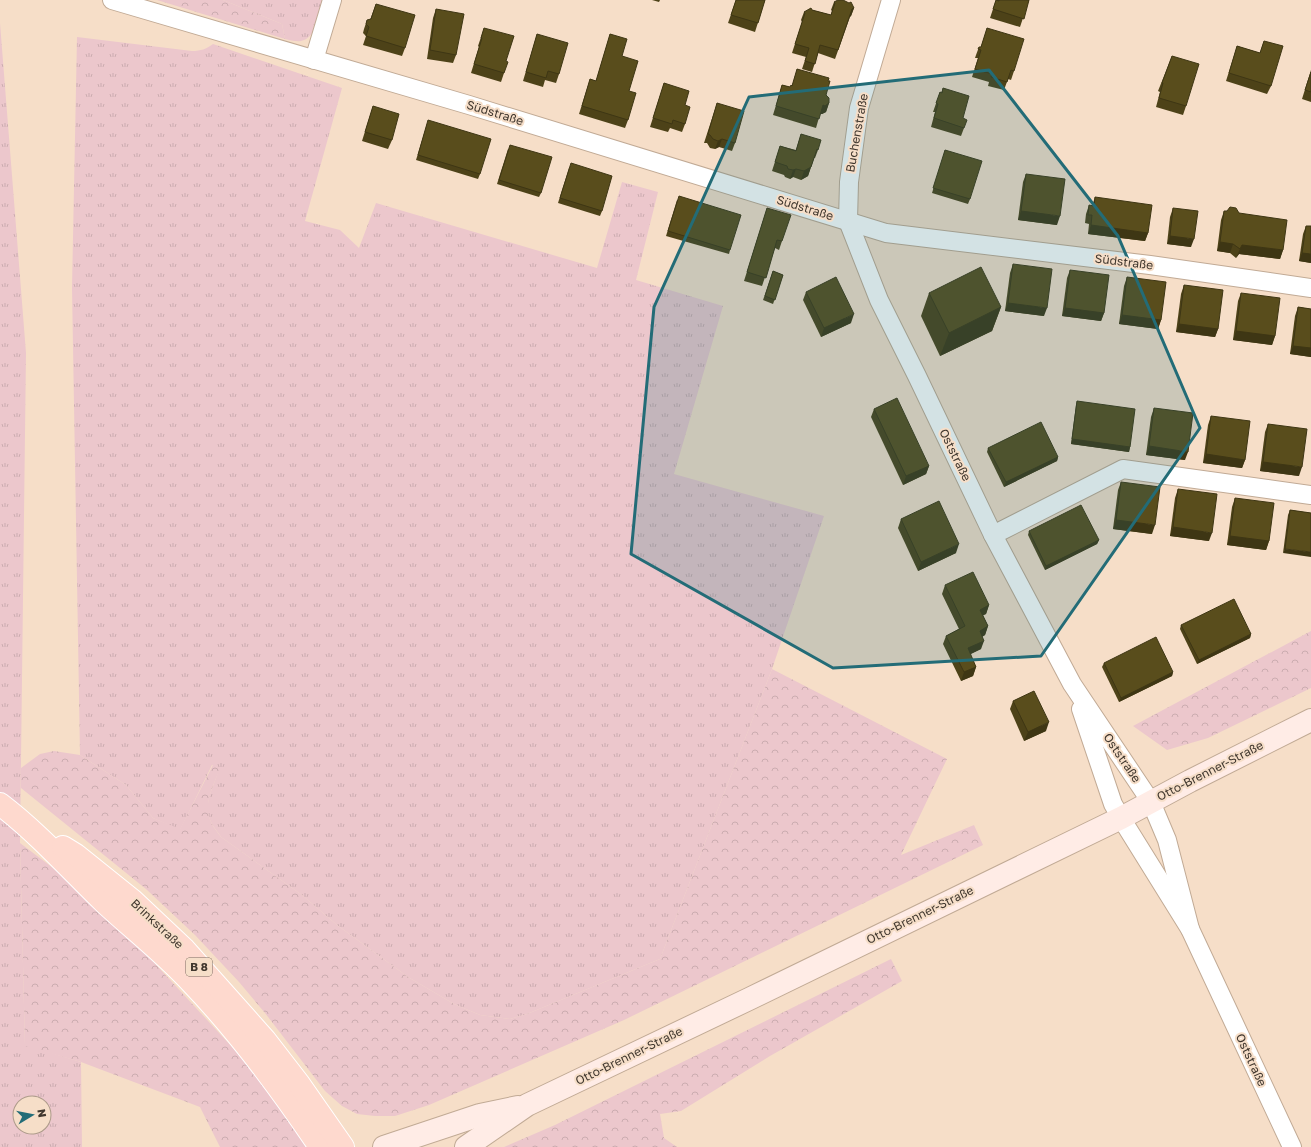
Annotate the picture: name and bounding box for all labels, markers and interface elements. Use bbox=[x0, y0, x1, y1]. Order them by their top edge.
street label: Buchenstraße bbox=[842, 92, 871, 174]
street label: Südstraße bbox=[465, 97, 525, 128]
street label: Südstraße bbox=[775, 192, 835, 223]
street label: Südstraße bbox=[1094, 250, 1154, 273]
street label: Oststraße bbox=[936, 426, 975, 483]
street label: Oststraße bbox=[1100, 730, 1144, 785]
street label: Otto-Brenner-Straße bbox=[1154, 737, 1266, 804]
street label: Otto-Brenner-Straße bbox=[864, 882, 976, 947]
street label: Brinkstraße bbox=[128, 895, 187, 952]
road number: B 8 bbox=[186, 958, 212, 976]
street label: Otto-Brenner-Straße bbox=[573, 1023, 685, 1088]
street label: Oststraße bbox=[1233, 1031, 1270, 1089]
north arrow bbox=[12, 1095, 52, 1135]
text: N bbox=[35, 1108, 49, 1118]

